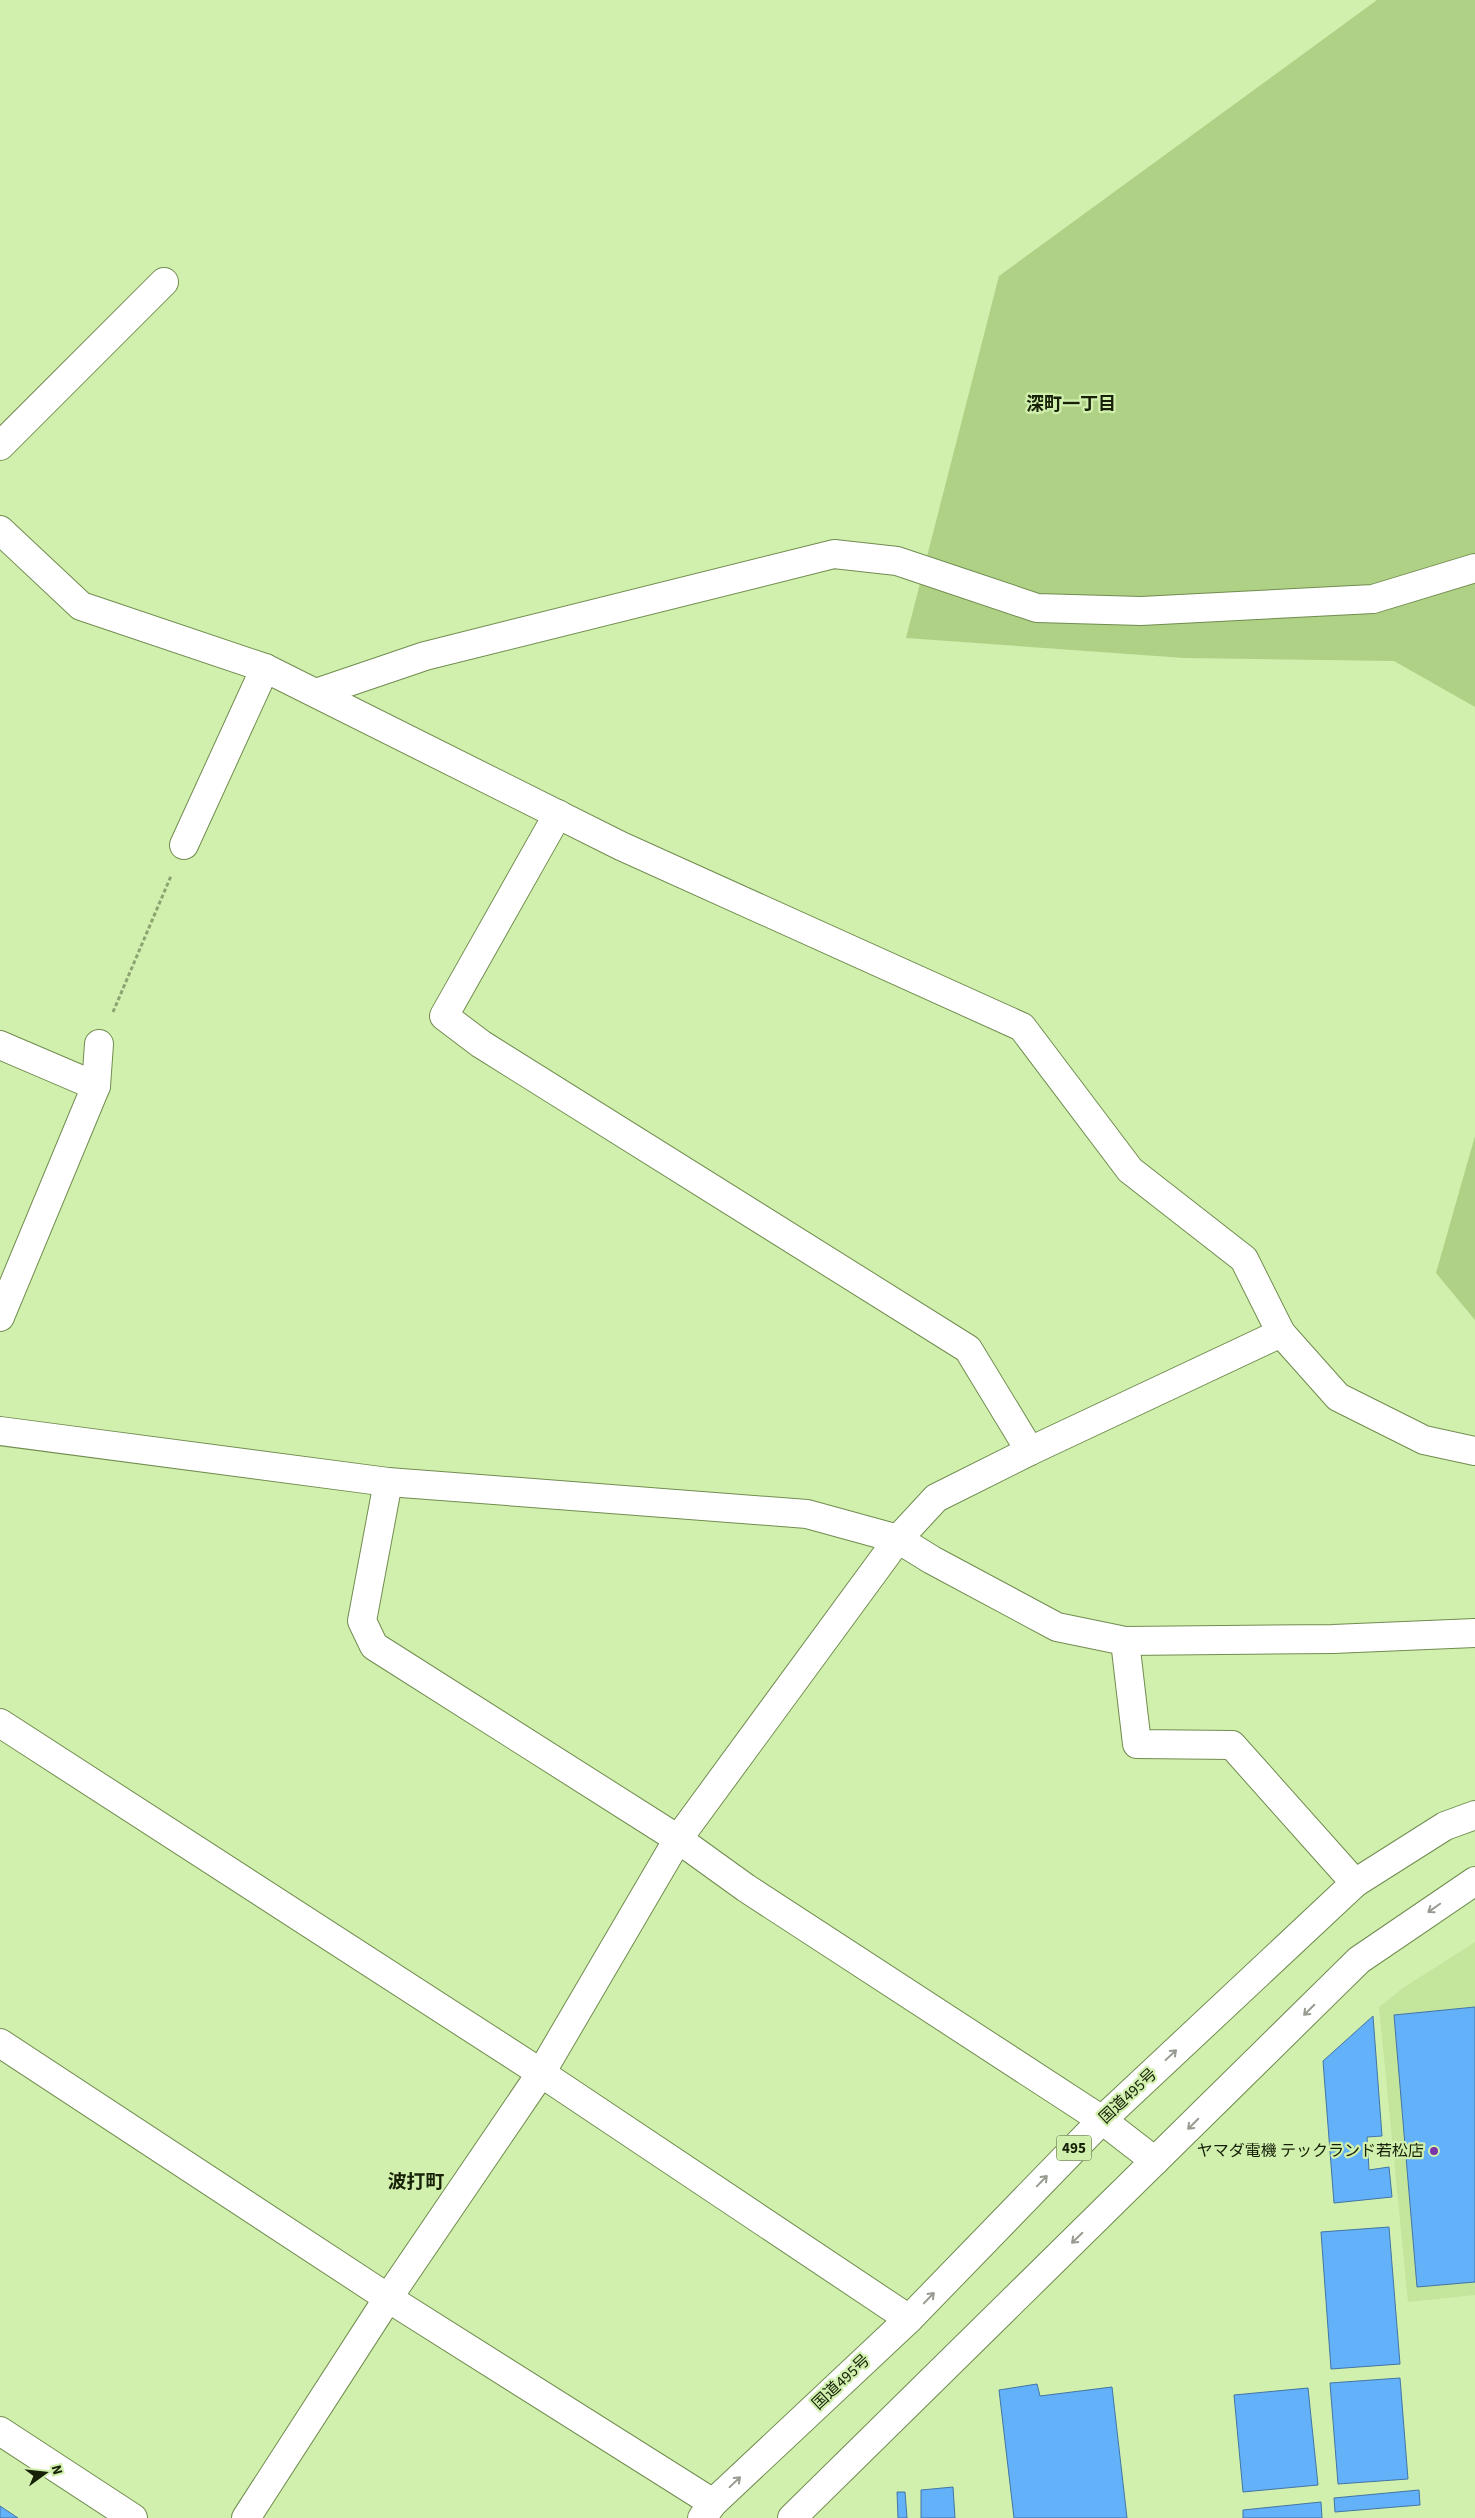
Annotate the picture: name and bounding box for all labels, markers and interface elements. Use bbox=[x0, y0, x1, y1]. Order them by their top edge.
district label: 深町一丁目 bbox=[1026, 392, 1116, 417]
one-way arrow bbox=[1428, 1903, 1442, 1913]
one-way arrow bbox=[1303, 2003, 1315, 2015]
one-way arrow bbox=[1164, 2049, 1177, 2061]
street label: 国道495号 bbox=[1094, 2063, 1162, 2129]
one-way arrow bbox=[1187, 2118, 1199, 2130]
road number: 495 bbox=[1056, 2136, 1092, 2160]
place label: ヤマダ電機 テックランド若松店 bbox=[1197, 2140, 1424, 2162]
marker: ヤマダ電機 テックランド若松店 bbox=[1428, 2145, 1440, 2157]
district label: 波打町 bbox=[387, 2169, 445, 2196]
one-way arrow bbox=[1036, 2175, 1048, 2188]
one-way arrow bbox=[1071, 2232, 1084, 2244]
one-way arrow bbox=[923, 2292, 935, 2304]
street label: 国道495号 bbox=[807, 2349, 875, 2415]
north arrow bbox=[20, 2448, 70, 2498]
text: N bbox=[46, 2463, 67, 2477]
one-way arrow bbox=[729, 2476, 742, 2488]

